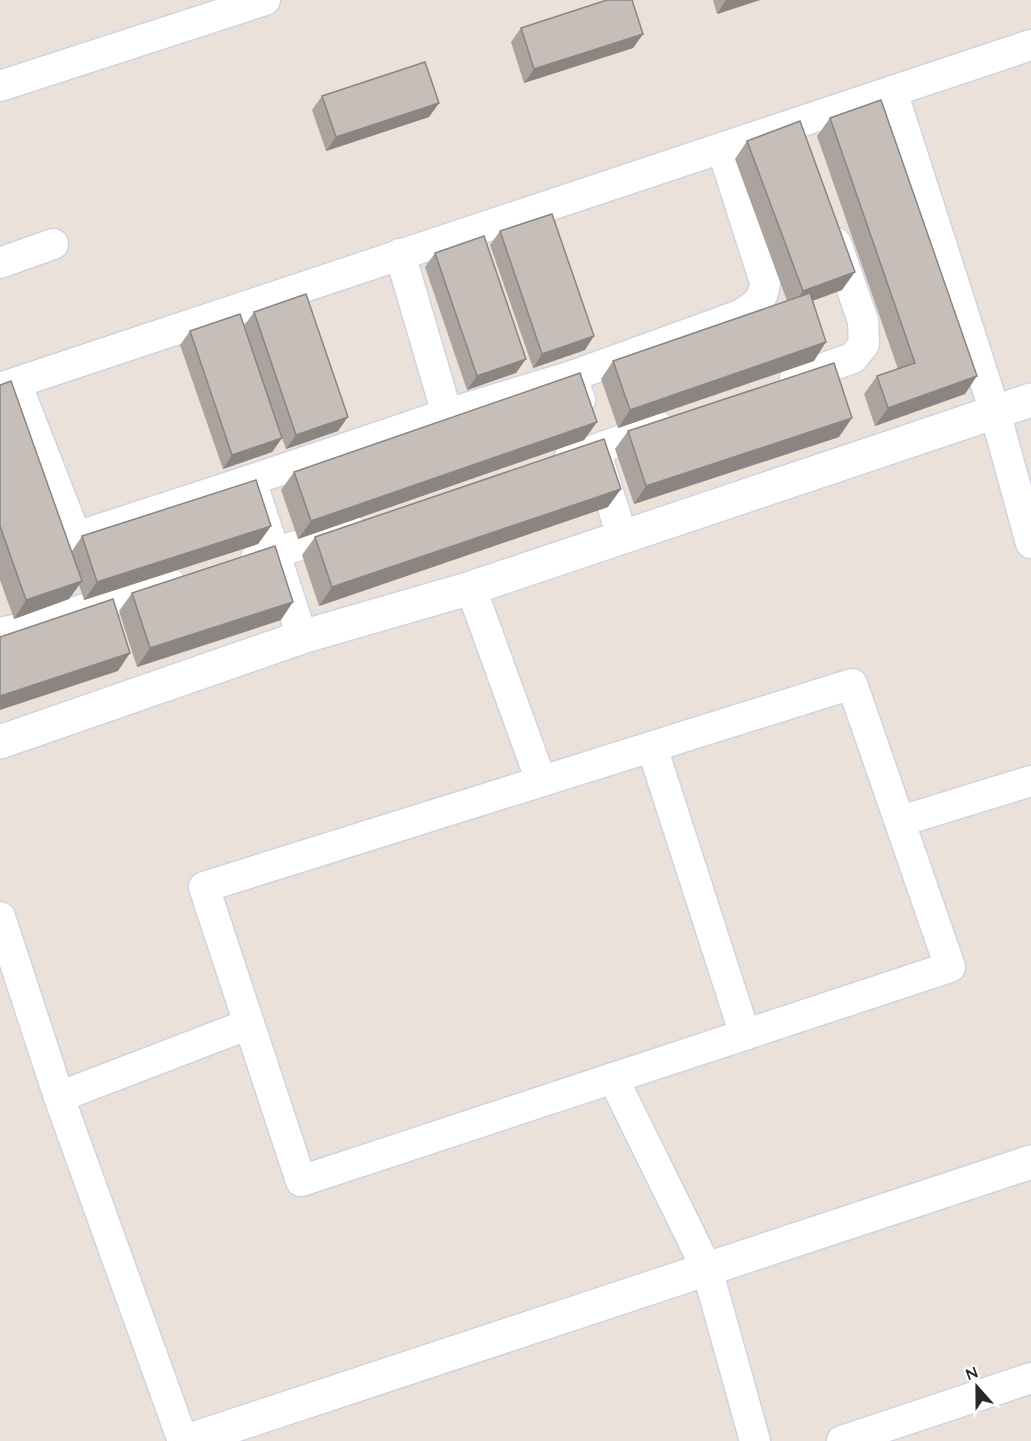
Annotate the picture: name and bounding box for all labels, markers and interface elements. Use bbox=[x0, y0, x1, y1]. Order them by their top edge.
north arrow bbox=[947, 1357, 1007, 1417]
text: N bbox=[963, 1362, 981, 1384]

